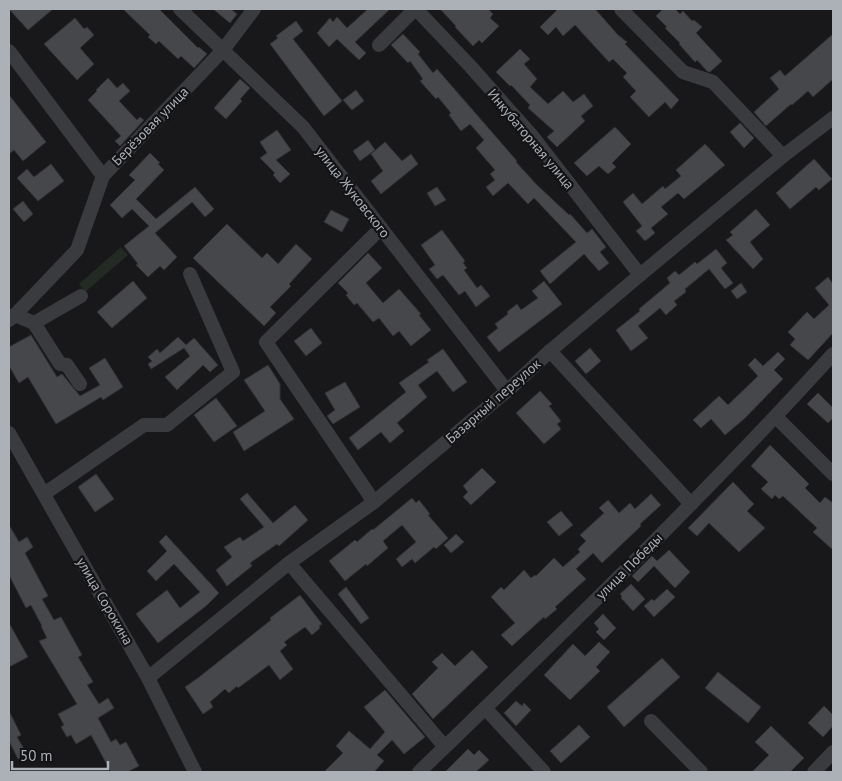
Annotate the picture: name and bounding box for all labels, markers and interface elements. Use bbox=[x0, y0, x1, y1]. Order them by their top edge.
street label: Берёзовая улица bbox=[108, 83, 192, 169]
street label: Инкубаторная улица bbox=[484, 85, 578, 193]
street label: улица Жуковского bbox=[312, 143, 394, 241]
street label: Базарный переулок bbox=[442, 355, 544, 447]
street label: улица Победы bbox=[592, 529, 666, 603]
street label: улица Сорокина bbox=[73, 554, 137, 648]
scale bar bbox=[12, 738, 109, 770]
text: 50 m bbox=[20, 746, 53, 765]

